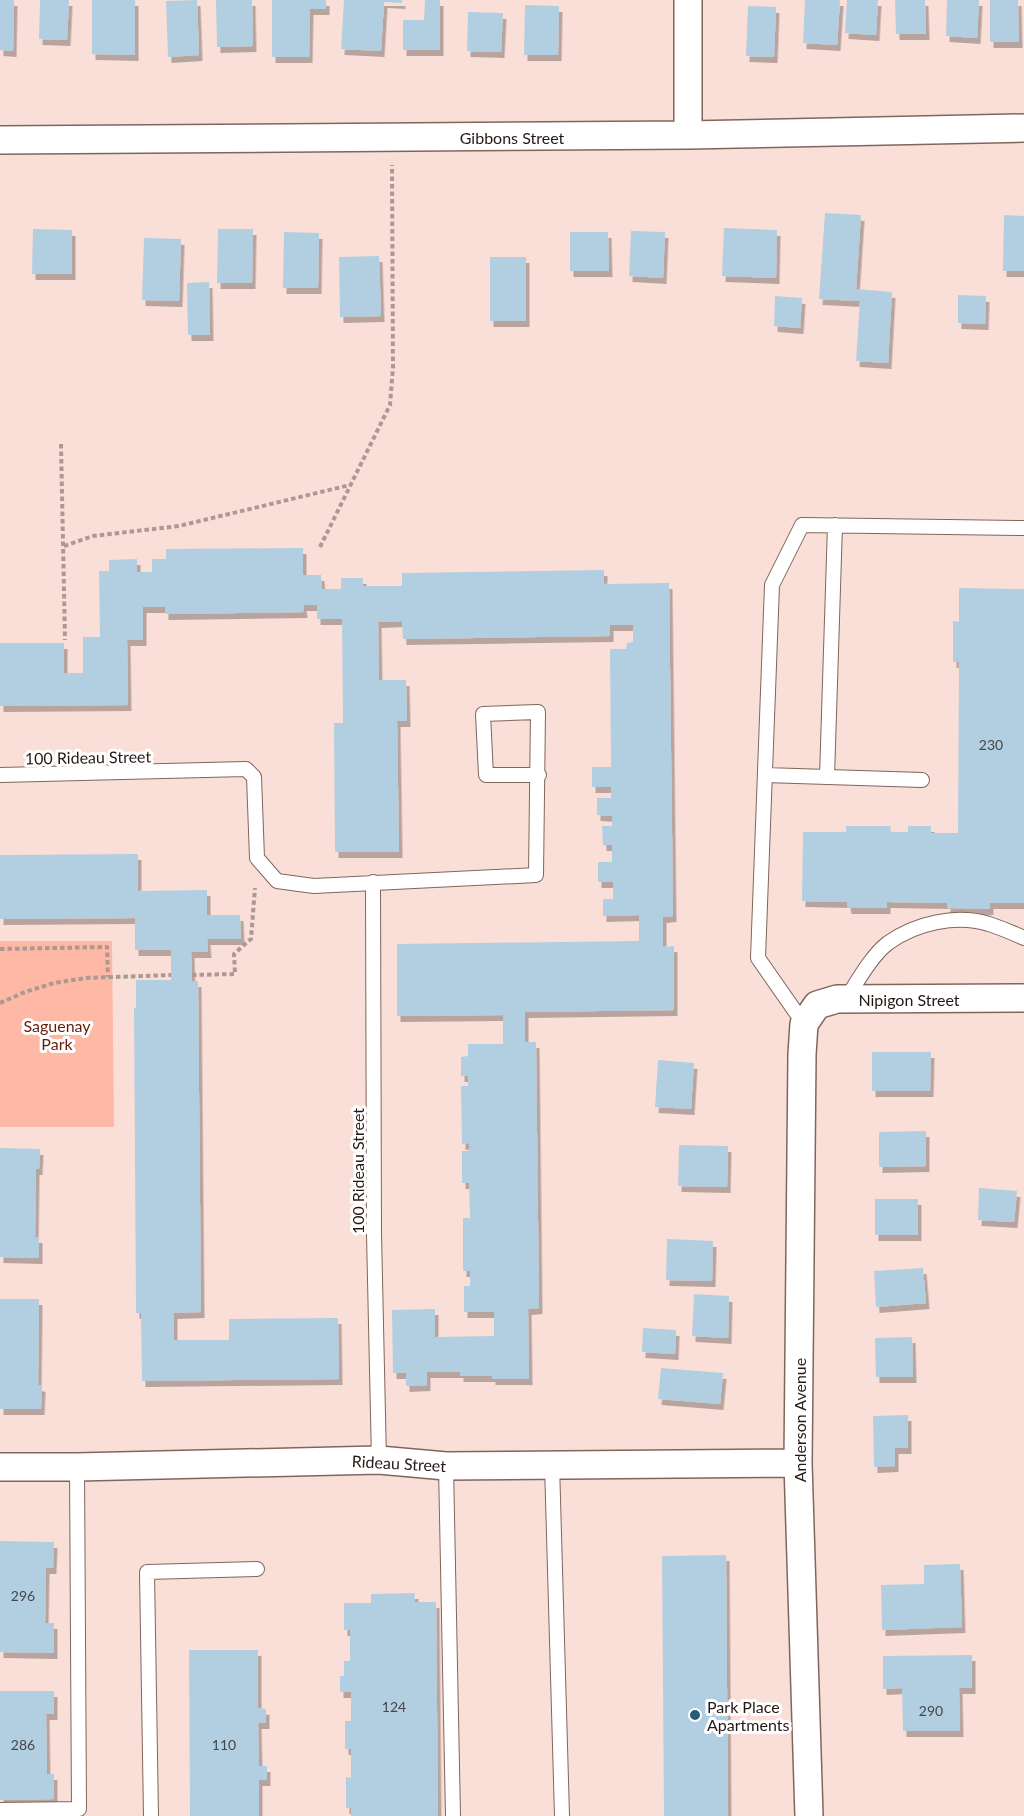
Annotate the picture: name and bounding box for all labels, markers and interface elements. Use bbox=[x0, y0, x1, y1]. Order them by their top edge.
street label: Gibbons Street bbox=[460, 128, 565, 147]
house number: 230 bbox=[979, 736, 1003, 753]
street label: 100 Rideau Street bbox=[25, 746, 152, 768]
street label: Nipigon Street bbox=[858, 990, 960, 1009]
park label: Saguenay Park bbox=[23, 1016, 91, 1053]
street label: 100 Rideau Street bbox=[348, 1108, 367, 1234]
street label: Anderson Avenue bbox=[790, 1358, 809, 1482]
street label: Rideau Street bbox=[351, 1451, 447, 1475]
house number: 296 bbox=[11, 1587, 35, 1604]
place label: Park Place Apartments bbox=[707, 1697, 789, 1734]
house number: 124 bbox=[382, 1698, 406, 1715]
house number: 290 bbox=[919, 1702, 943, 1719]
marker: Park Place Apartments bbox=[688, 1708, 702, 1722]
house number: 286 bbox=[11, 1736, 35, 1753]
house number: 110 bbox=[212, 1736, 236, 1753]

